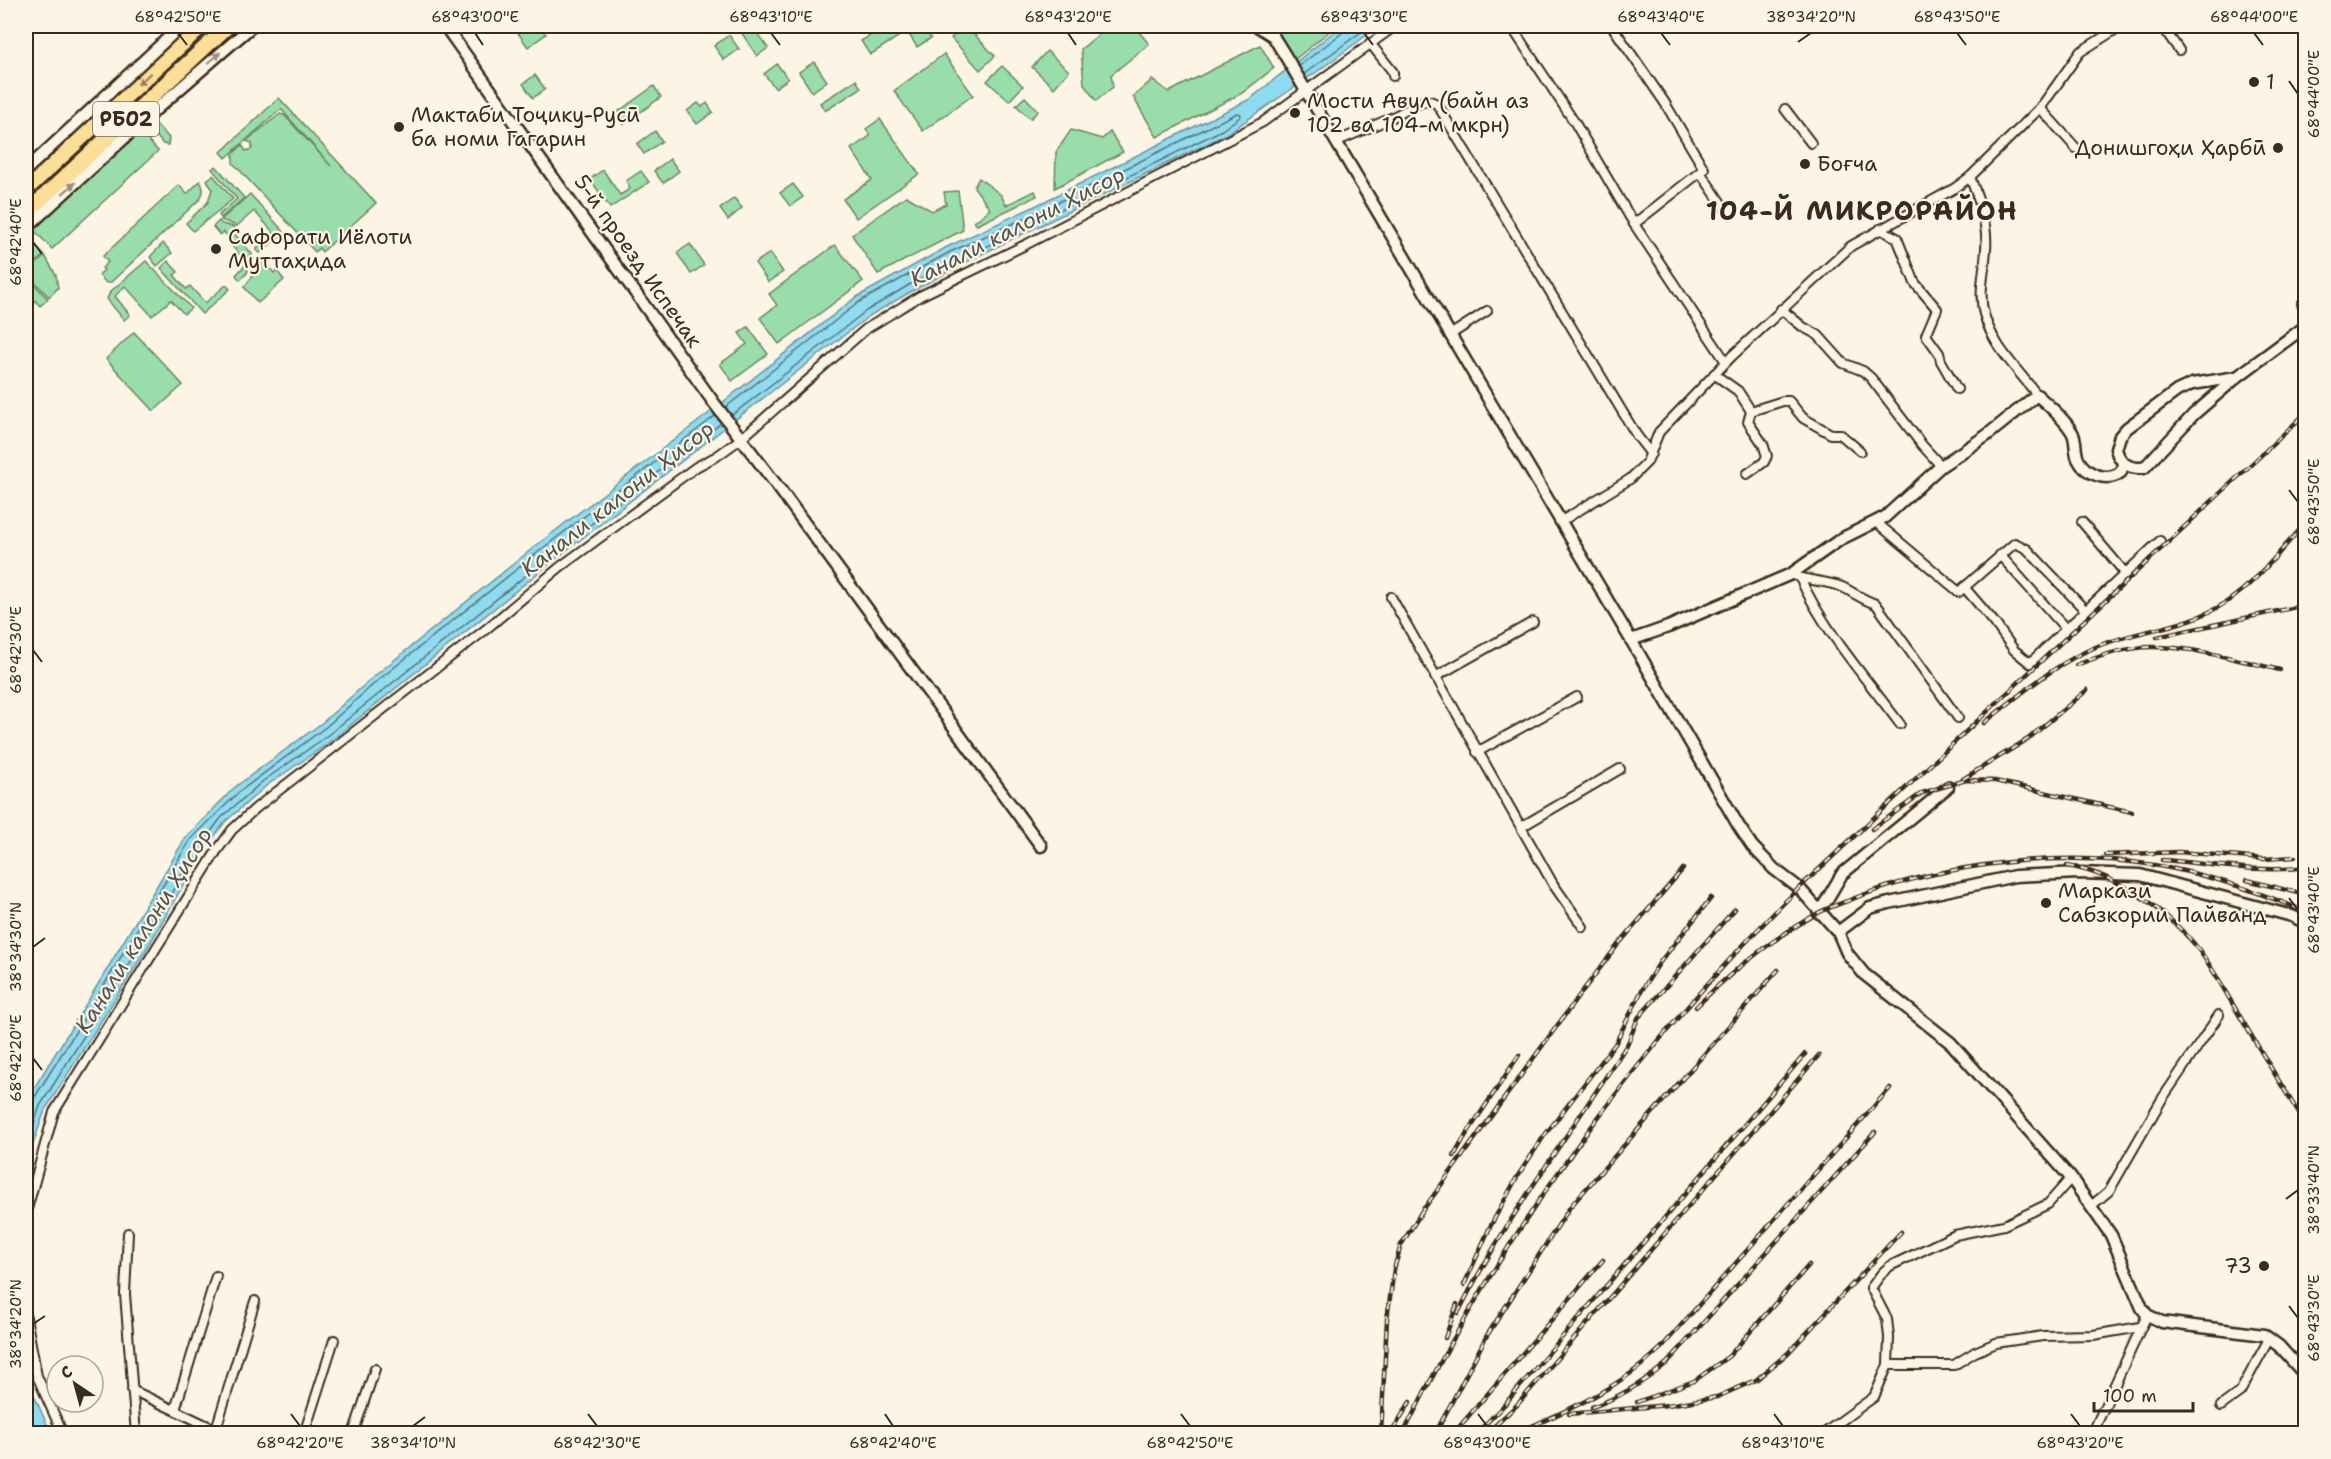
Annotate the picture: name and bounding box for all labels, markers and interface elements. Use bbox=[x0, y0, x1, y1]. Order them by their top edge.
text: 68°42'50"E bbox=[135, 7, 221, 27]
text: 68°43'00"E bbox=[431, 7, 519, 27]
text: 68°43'10"E bbox=[729, 7, 813, 27]
text: 68°43'20"E bbox=[1024, 7, 1112, 27]
text: 68°43'30"E bbox=[1320, 7, 1408, 27]
text: 68°43'40"E bbox=[1617, 7, 1705, 27]
text: 38°34'20"N bbox=[1766, 7, 1856, 27]
text: 68°43'50"E bbox=[1914, 7, 2000, 27]
text: 68°44'00"E bbox=[2210, 7, 2298, 27]
text: 68°44'00"E bbox=[2304, 50, 2324, 138]
one-way arrow bbox=[206, 52, 222, 65]
place label: 1 bbox=[2266, 68, 2275, 96]
one-way arrow bbox=[137, 72, 152, 85]
marker: 1 bbox=[2247, 75, 2261, 89]
place label: Мости Авул (байн аз 102 ва 104-м мкрн) bbox=[1307, 87, 1529, 139]
place label: Мактаби Тоҷику-Русӣ ба номи Гагарин bbox=[411, 101, 640, 153]
road number: РБ02 bbox=[93, 102, 159, 136]
marker: Мости Авул (байн аз 102 ва 104-м мкрн) bbox=[1288, 106, 1302, 120]
marker: Мактаби Тоҷику-Русӣ ба номи Гагарин bbox=[392, 120, 406, 134]
place label: Донишгоҳи Ҳарбӣ bbox=[2075, 134, 2266, 162]
marker: Донишгоҳи Ҳарбӣ bbox=[2271, 141, 2285, 155]
place label: Боғча bbox=[1817, 150, 1877, 178]
marker: Боғча bbox=[1798, 157, 1812, 171]
water label: Канали калони Ҳисор bbox=[905, 160, 1130, 293]
street label: 5-й проезд Испечак bbox=[568, 169, 708, 353]
one-way arrow bbox=[61, 182, 75, 196]
district label: 104-Й МИКРОРАЙОН bbox=[1706, 192, 2018, 229]
text: 68°42'40"E bbox=[6, 198, 26, 286]
place label: Сафорати Иёлоти Муттаҳида bbox=[228, 223, 412, 275]
marker: Сафорати Иёлоти Муттаҳида bbox=[209, 242, 223, 256]
water label: Канали калони Ҳисор bbox=[515, 414, 720, 583]
text: 68°43'50"E bbox=[2304, 459, 2324, 545]
text: 68°42'30"E bbox=[6, 606, 26, 694]
water label: Канали калони Ҳисор bbox=[68, 822, 219, 1039]
text: 68°43'40"E bbox=[2304, 866, 2324, 954]
place label: Маркази Сабзкории Пайванд bbox=[2058, 877, 2266, 929]
marker: Маркази Сабзкории Пайванд bbox=[2039, 896, 2053, 910]
text: 38°34'30"N bbox=[6, 902, 26, 992]
text: 68°42'20"E bbox=[6, 1014, 26, 1102]
text: 38°33'40"N bbox=[2304, 1145, 2324, 1235]
place label: 73 bbox=[2224, 1252, 2252, 1280]
marker: 73 bbox=[2257, 1259, 2271, 1273]
text: 68°43'30"E bbox=[2304, 1274, 2324, 1362]
text: 38°34'20"N bbox=[6, 1279, 26, 1369]
north arrow bbox=[45, 1354, 105, 1414]
text: С bbox=[56, 1361, 77, 1384]
scale bar bbox=[2094, 1375, 2193, 1413]
text: 100 m bbox=[2103, 1384, 2157, 1408]
text: 68°42'20"E bbox=[256, 1433, 344, 1453]
text: 38°34'10"N bbox=[370, 1433, 456, 1453]
text: 68°42'30"E bbox=[553, 1433, 641, 1453]
text: 68°42'40"E bbox=[849, 1433, 937, 1453]
text: 68°42'50"E bbox=[1147, 1433, 1233, 1453]
text: 68°43'00"E bbox=[1443, 1433, 1531, 1453]
text: 68°43'10"E bbox=[1741, 1433, 1825, 1453]
text: 68°43'20"E bbox=[2036, 1433, 2124, 1453]

